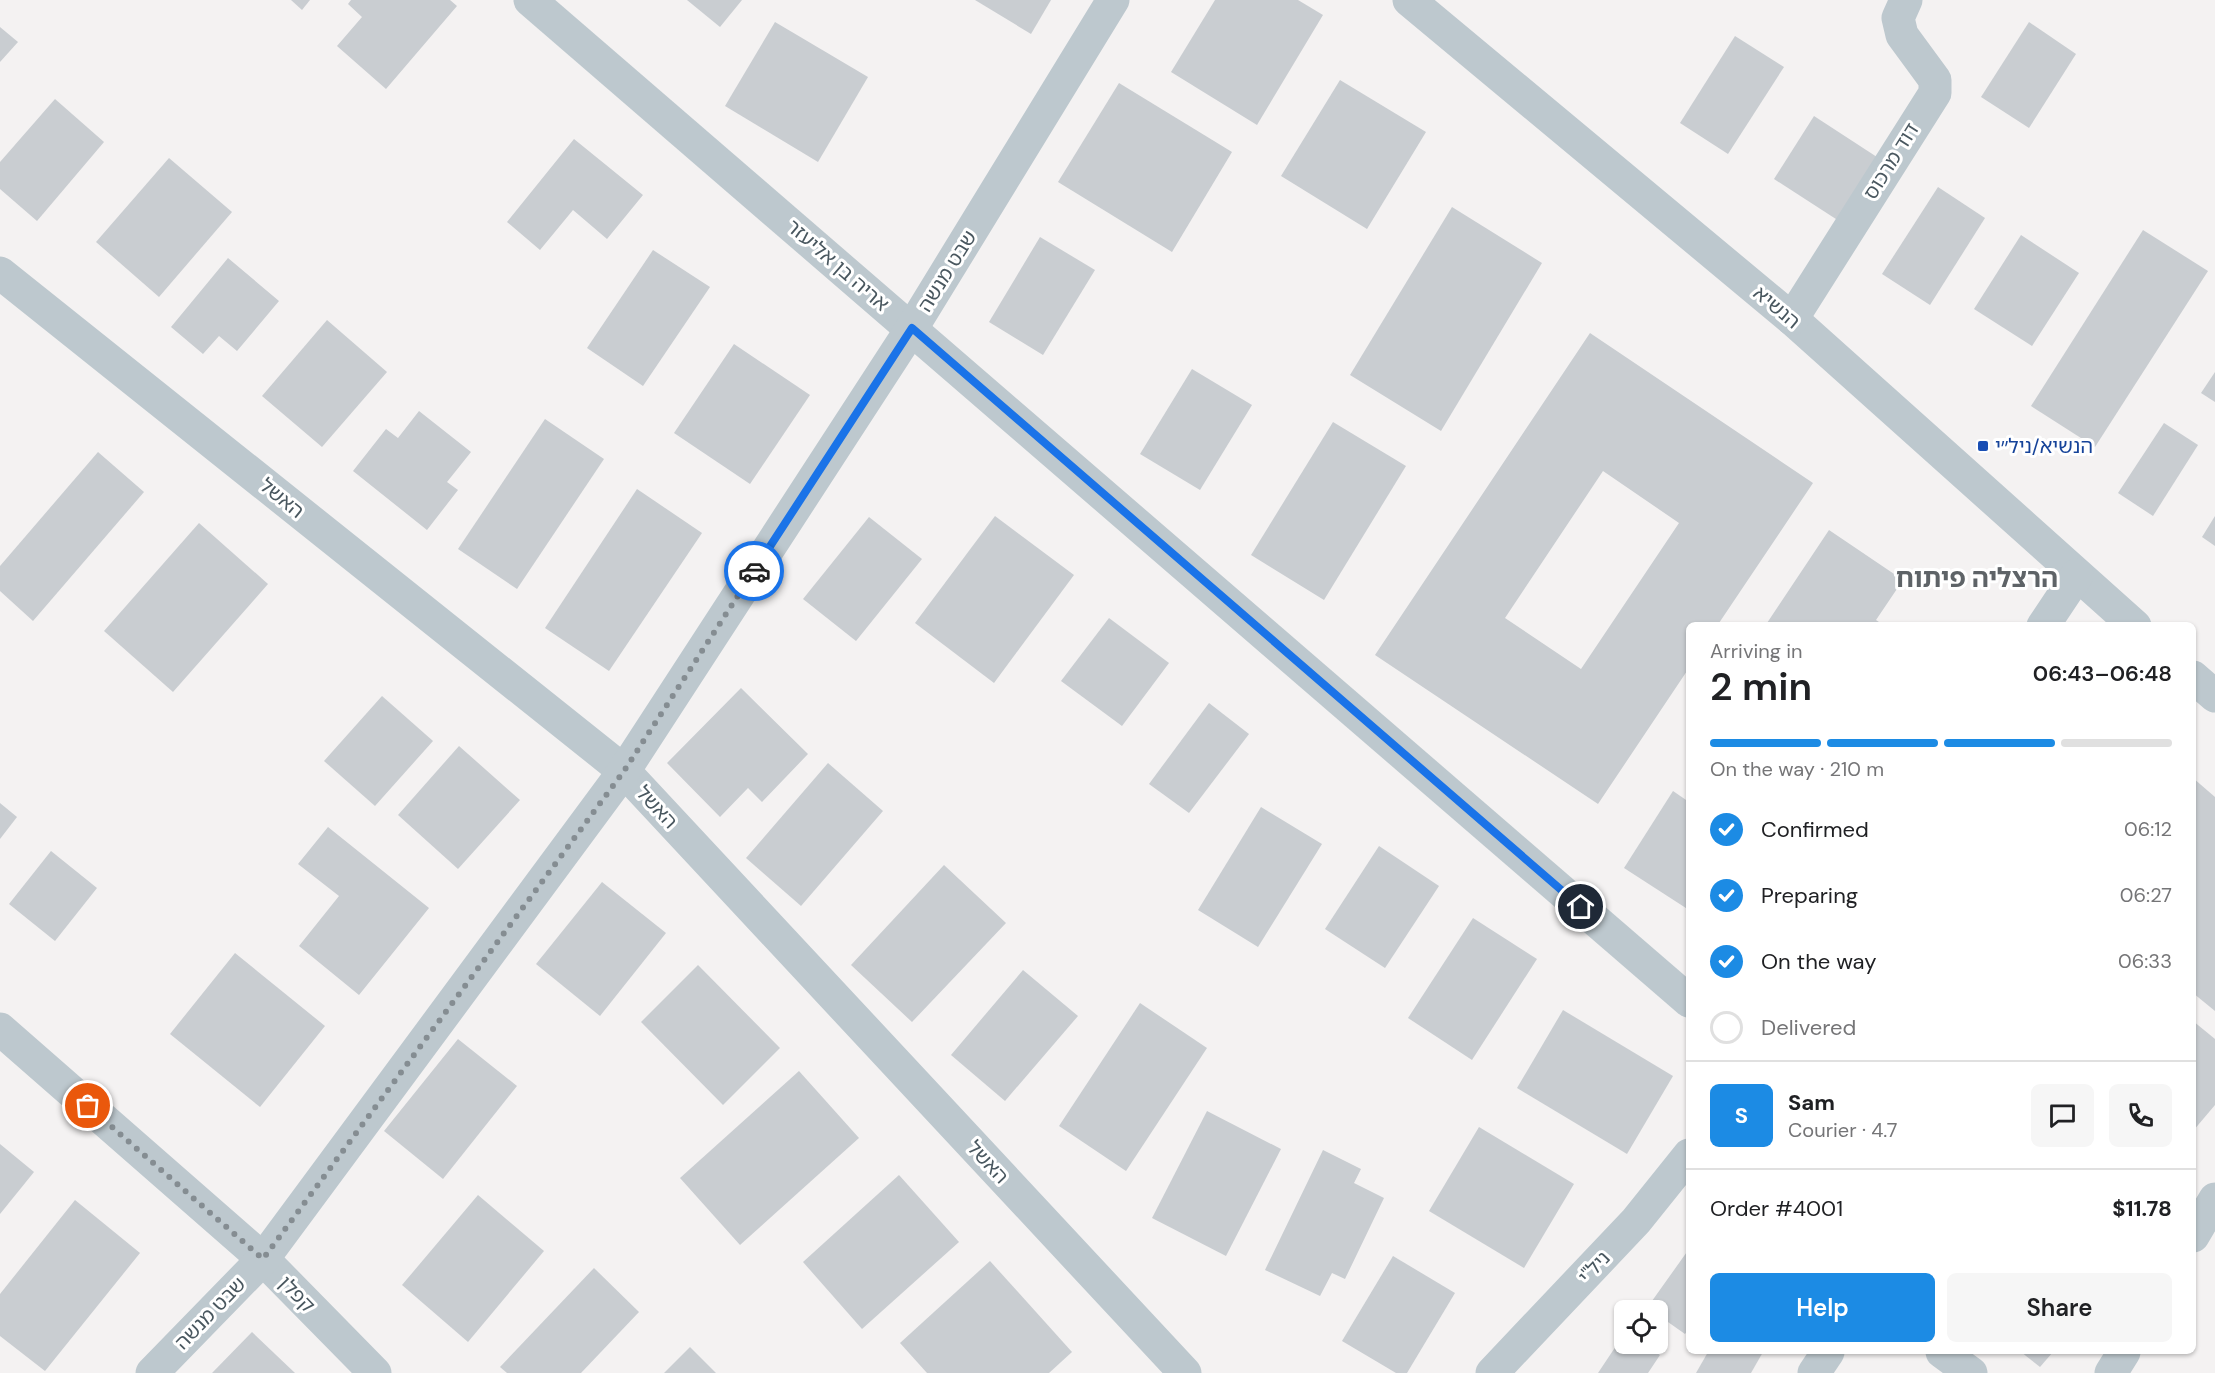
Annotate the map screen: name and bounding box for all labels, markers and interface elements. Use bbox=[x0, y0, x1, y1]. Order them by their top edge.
street label: דוד מרכוס bbox=[1857, 118, 1925, 204]
street label: אריה בן אליעזר bbox=[781, 213, 895, 317]
street label: שבט מנשה bbox=[912, 225, 982, 317]
street label: הנשיא bbox=[1748, 280, 1806, 334]
place label: הנשיא/ניל״י bbox=[1995, 433, 2093, 459]
marker: הנשיא/ניל״י bbox=[1976, 439, 1990, 453]
street label: האשל bbox=[254, 472, 310, 524]
courier bbox=[724, 541, 784, 601]
icon: car bbox=[738, 555, 771, 588]
district label: הרצליה פיתוח bbox=[1896, 561, 2058, 595]
text: Arriving in bbox=[1710, 638, 1802, 664]
text: 06:43–06:48 bbox=[2033, 659, 2172, 688]
text: 2 min bbox=[1710, 661, 1812, 712]
text: On the way · 210 m bbox=[1710, 756, 1884, 782]
street label: האשל bbox=[631, 780, 683, 834]
icon: check bbox=[1710, 813, 1743, 846]
text: Confirmed bbox=[1761, 815, 1869, 844]
text: 06:12 bbox=[2124, 816, 2172, 842]
icon: check bbox=[1710, 879, 1743, 912]
pin bbox=[1555, 881, 1606, 932]
text: Preparing bbox=[1761, 881, 1858, 910]
text: 06:27 bbox=[2120, 882, 2172, 908]
icon: home bbox=[1564, 890, 1597, 923]
icon: check bbox=[1710, 945, 1743, 978]
text: On the way bbox=[1761, 947, 1876, 976]
text: 06:33 bbox=[2118, 948, 2172, 974]
text: Delivered bbox=[1761, 1013, 1856, 1042]
pin bbox=[62, 1080, 113, 1131]
button: chat bbox=[2031, 1084, 2094, 1147]
button: phone bbox=[2109, 1084, 2172, 1147]
text: Sam bbox=[1788, 1088, 1835, 1117]
icon: bag bbox=[71, 1089, 104, 1122]
text: S bbox=[1735, 1101, 1748, 1130]
text: Courier · 4.7 bbox=[1788, 1117, 1897, 1143]
street label: האשל bbox=[962, 1135, 1014, 1189]
text: Order #4001 bbox=[1710, 1194, 1843, 1223]
text: $11.78 bbox=[2112, 1194, 2172, 1223]
street label: ניל"י bbox=[1572, 1245, 1616, 1289]
street label: קפלן bbox=[273, 1270, 321, 1318]
street label: שבט מנשה bbox=[169, 1271, 251, 1355]
button: Help bbox=[1710, 1273, 1935, 1342]
button: Share bbox=[1947, 1273, 2172, 1342]
map controls bbox=[1614, 1300, 1668, 1354]
button: locate bbox=[1614, 1300, 1668, 1354]

